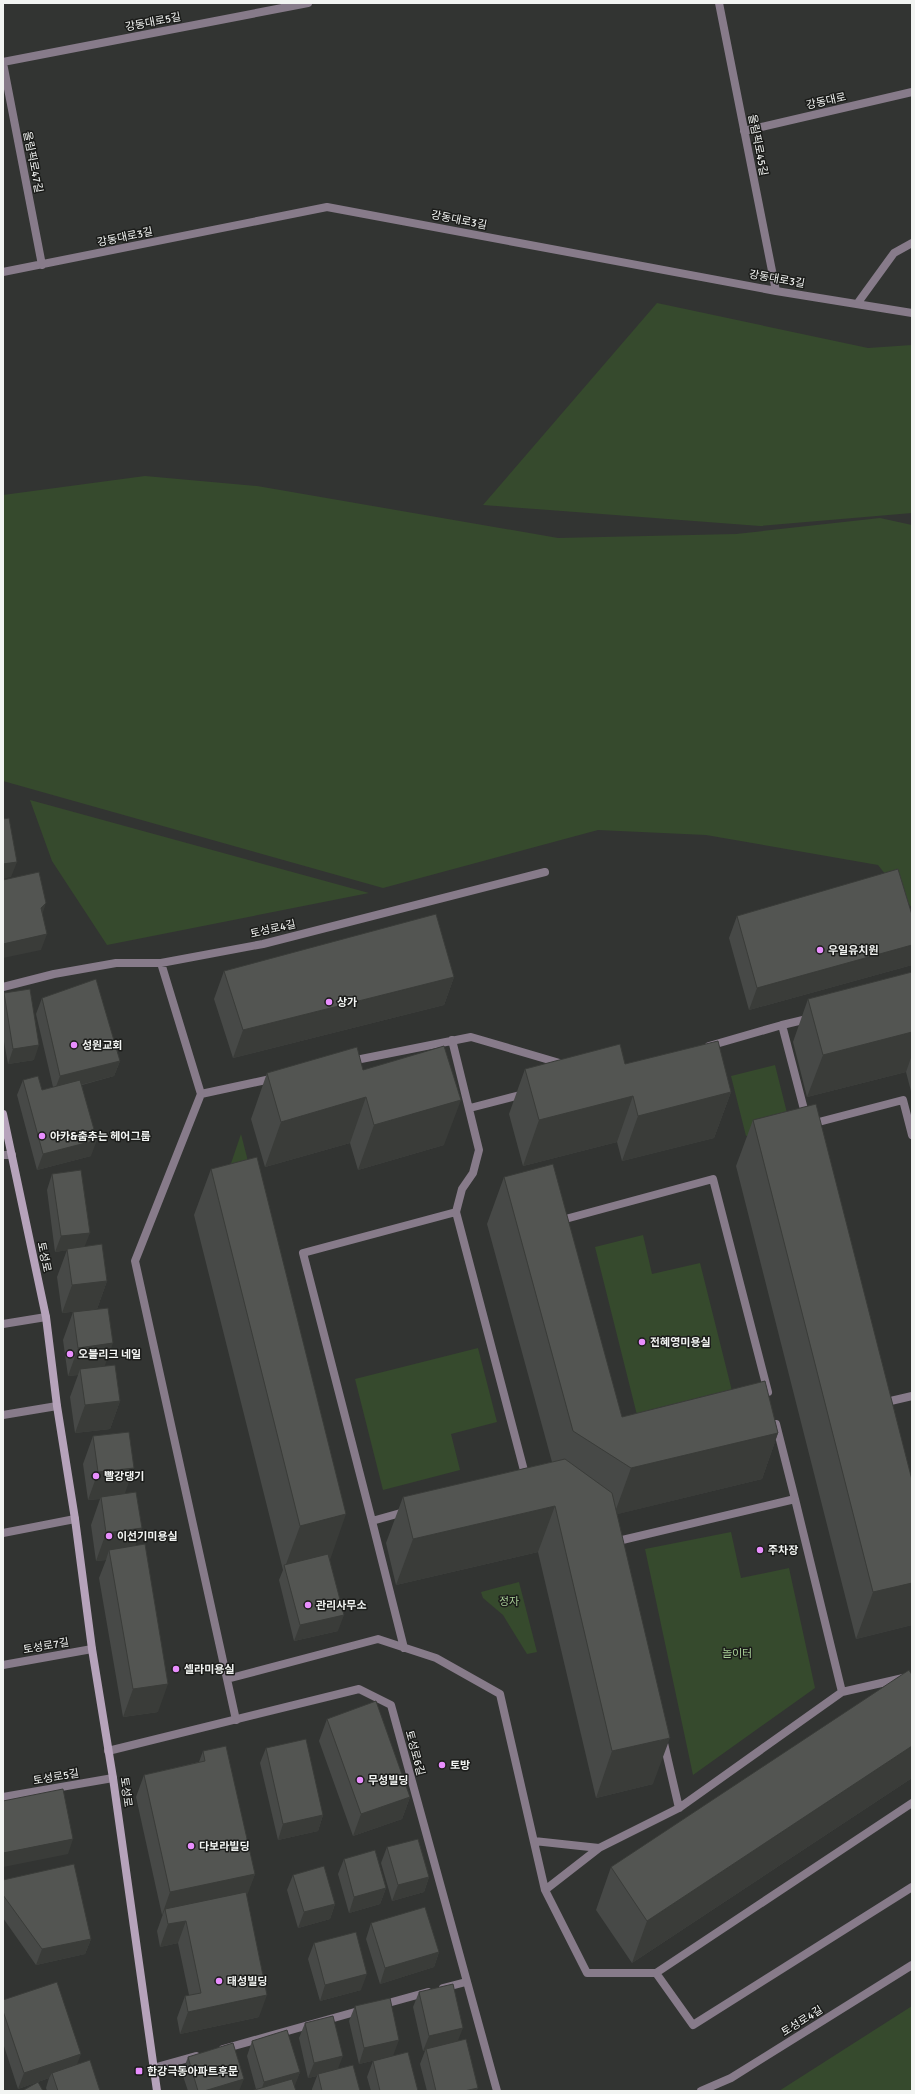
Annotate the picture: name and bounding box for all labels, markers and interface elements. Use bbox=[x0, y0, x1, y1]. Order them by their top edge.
street label: 강동대로5길 bbox=[124, 10, 182, 34]
street label: 강동대로 bbox=[805, 90, 847, 112]
street label: 올림픽로45길 bbox=[746, 113, 770, 177]
street label: 올림픽로47길 bbox=[21, 130, 45, 194]
street label: 강동대로3길 bbox=[430, 208, 488, 232]
street label: 강동대로3길 bbox=[96, 225, 154, 249]
street label: 강동대로3길 bbox=[748, 268, 806, 290]
street label: 토성로4길 bbox=[249, 917, 297, 941]
place label: 우일유치원 bbox=[828, 944, 879, 957]
marker: 우일유치원 bbox=[815, 945, 825, 955]
place label: 상가 bbox=[337, 996, 357, 1009]
marker: 상가 bbox=[324, 997, 334, 1007]
place label: 성원교회 bbox=[82, 1039, 122, 1052]
marker: 성원교회 bbox=[69, 1040, 79, 1050]
place label: 아카&춤추는 헤어그룹 bbox=[50, 1130, 151, 1143]
marker: 아카&춤추는 헤어그룹 bbox=[37, 1131, 47, 1141]
street label: 토성로 bbox=[34, 1241, 54, 1273]
place label: 전혜영미용실 bbox=[650, 1336, 711, 1349]
marker: 전혜영미용실 bbox=[637, 1337, 647, 1347]
place label: 오블리크 네일 bbox=[78, 1348, 141, 1361]
marker: 오블리크 네일 bbox=[65, 1349, 75, 1359]
place label: 빨강댕기 bbox=[104, 1470, 144, 1483]
marker: 빨강댕기 bbox=[91, 1471, 101, 1481]
place label: 이선기미용실 bbox=[117, 1530, 178, 1543]
marker: 이선기미용실 bbox=[104, 1531, 114, 1541]
place label: 주차장 bbox=[768, 1544, 798, 1557]
marker: 주차장 bbox=[755, 1545, 765, 1555]
park label: 정자 bbox=[499, 1595, 519, 1608]
place label: 관리사무소 bbox=[316, 1599, 367, 1612]
marker: 관리사무소 bbox=[303, 1600, 313, 1610]
street label: 토성로7길 bbox=[22, 1636, 70, 1656]
park label: 놀이터 bbox=[722, 1647, 752, 1660]
place label: 셀라미용실 bbox=[184, 1663, 235, 1676]
marker: 셀라미용실 bbox=[171, 1664, 181, 1674]
street label: 토성로6길 bbox=[403, 1729, 427, 1777]
place label: 토방 bbox=[450, 1759, 470, 1772]
marker: 토방 bbox=[437, 1760, 447, 1770]
street label: 토성로5길 bbox=[32, 1767, 80, 1787]
place label: 무성빌딩 bbox=[368, 1774, 408, 1787]
marker: 무성빌딩 bbox=[355, 1775, 365, 1785]
street label: 토성로 bbox=[117, 1776, 135, 1808]
place label: 다보라빌딩 bbox=[199, 1840, 250, 1853]
marker: 다보라빌딩 bbox=[186, 1841, 196, 1851]
place label: 태성빌딩 bbox=[227, 1975, 267, 1988]
marker: 태성빌딩 bbox=[214, 1976, 224, 1986]
street label: 토성로4길 bbox=[779, 2003, 825, 2039]
place label: 한강극동아파트후문 bbox=[147, 2065, 238, 2078]
marker: 한강극동아파트후문 bbox=[134, 2066, 144, 2076]

